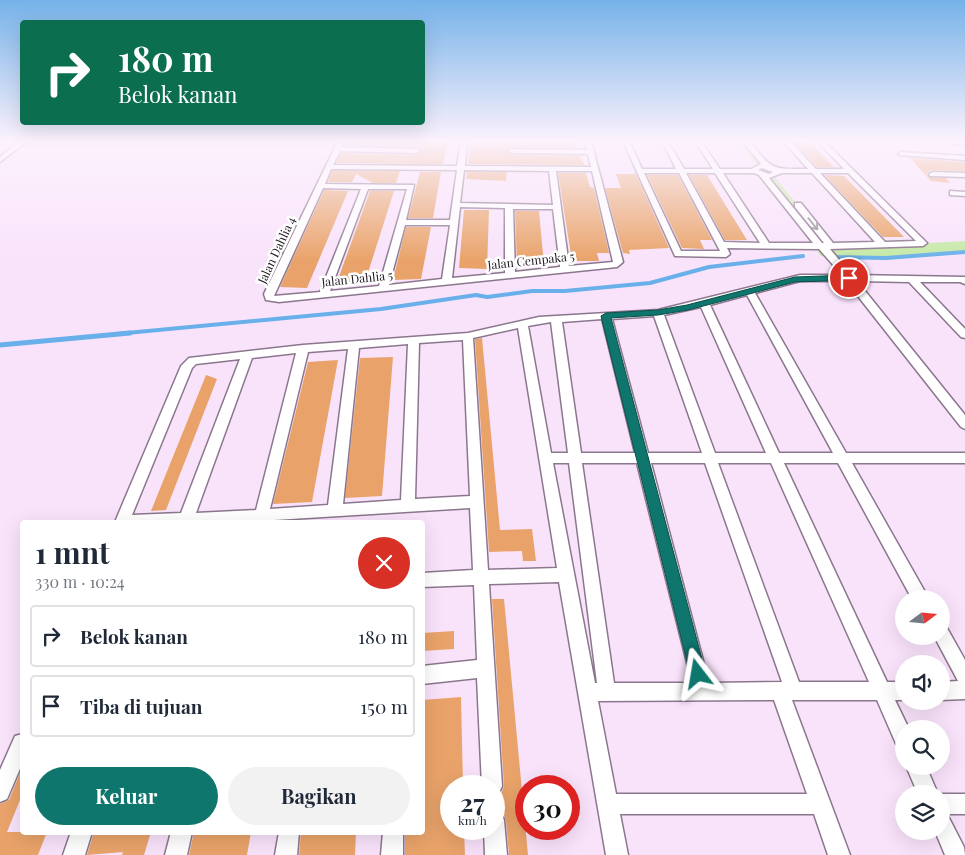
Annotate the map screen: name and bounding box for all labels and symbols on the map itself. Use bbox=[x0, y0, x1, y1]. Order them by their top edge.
street label: Jalan Dahlia 4 bbox=[253, 214, 299, 287]
one-way arrow bbox=[808, 218, 819, 231]
street label: Jalan Cempaka 5 bbox=[486, 247, 575, 273]
pin bbox=[828, 257, 870, 299]
street label: Jalan Dahlia 5 bbox=[320, 266, 393, 290]
north arrow bbox=[895, 590, 950, 645]
position arrow bbox=[671, 647, 723, 699]
speed limit sign: 30 bbox=[515, 775, 580, 840]

